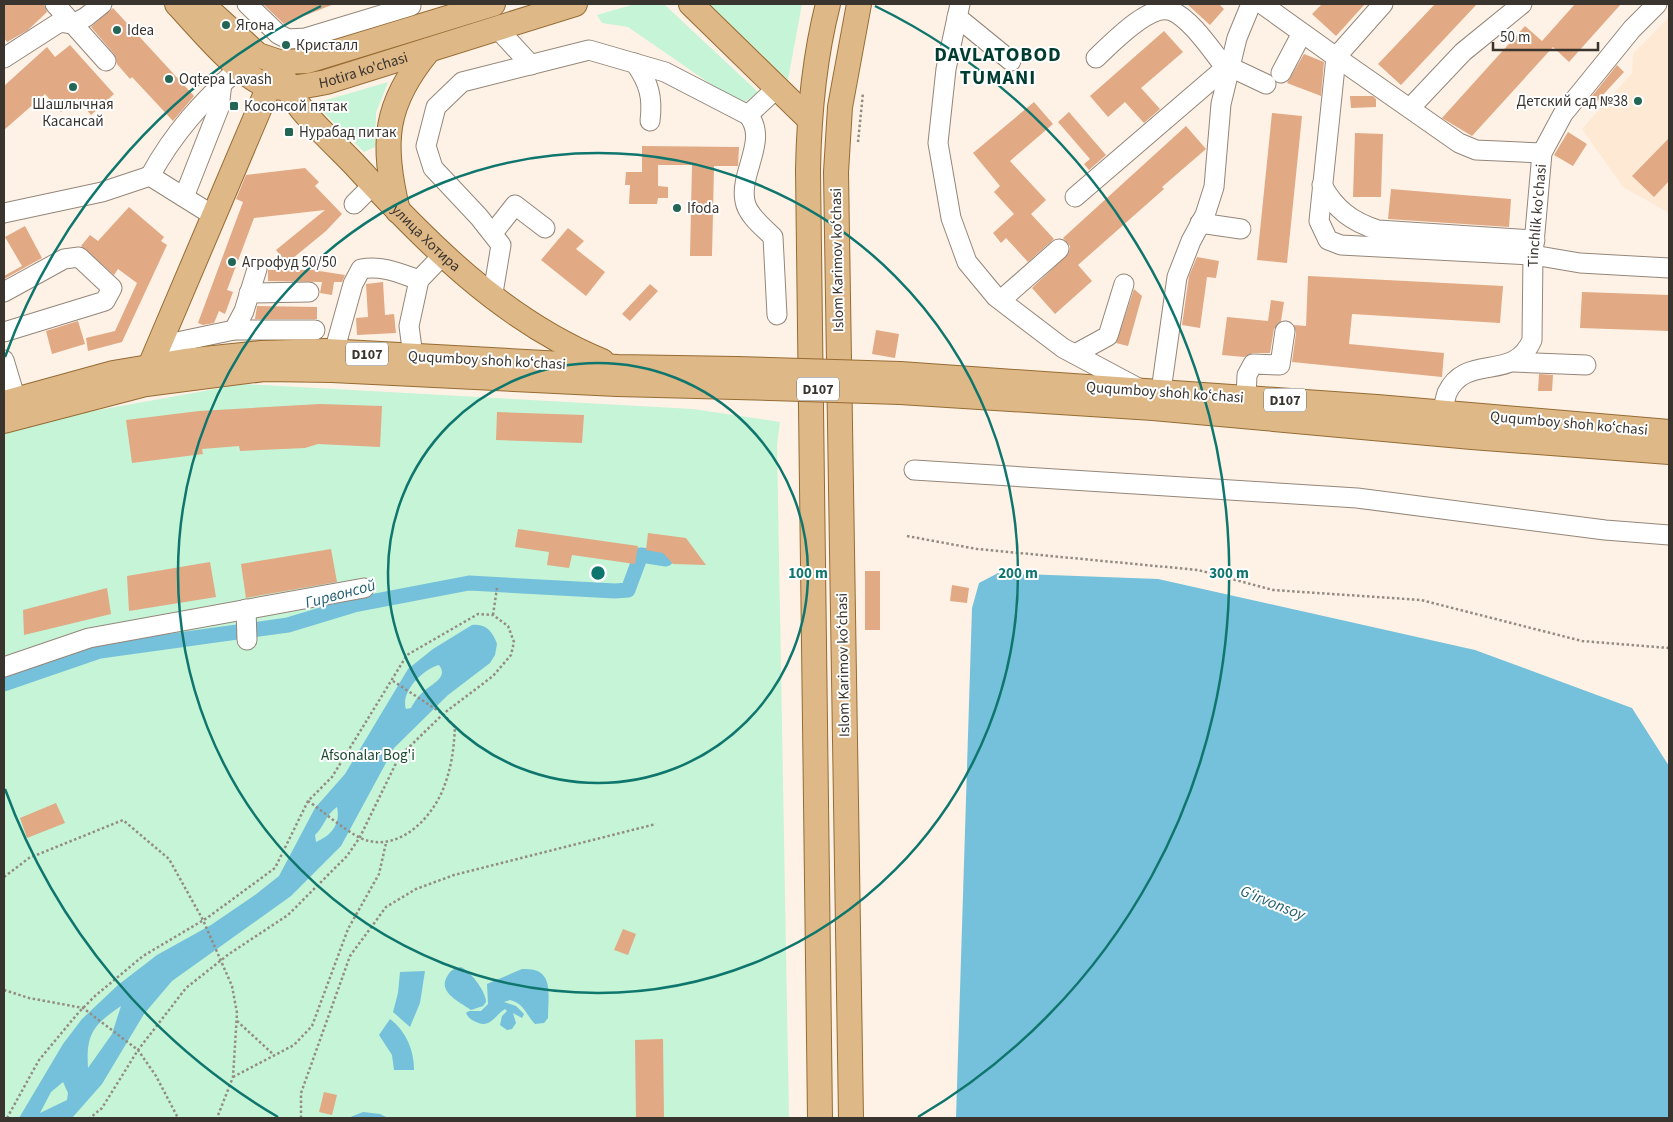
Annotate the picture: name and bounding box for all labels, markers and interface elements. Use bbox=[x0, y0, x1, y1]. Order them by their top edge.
place label: Ягона bbox=[236, 15, 274, 36]
marker: Ягона bbox=[220, 19, 232, 31]
place label: Idea bbox=[127, 20, 154, 41]
scale bar bbox=[1493, 20, 1598, 52]
marker: Idea bbox=[111, 24, 123, 36]
text: 50 m bbox=[1500, 27, 1530, 48]
place label: Кристалл bbox=[296, 35, 358, 56]
marker: Кристалл bbox=[280, 39, 292, 51]
district label: DAVLATOBOD TUMANI bbox=[934, 41, 1062, 92]
street label: Hotira ko'chasi bbox=[317, 47, 411, 94]
place label: Oqtepa Lavash bbox=[179, 69, 272, 90]
marker: Oqtepa Lavash bbox=[163, 73, 175, 85]
marker: Шашлычная Касансай bbox=[67, 81, 79, 93]
place label: Детский сад №38 bbox=[1517, 91, 1628, 112]
place label: Шашлычная Касансай bbox=[32, 94, 114, 132]
marker: Детский сад №38 bbox=[1632, 95, 1644, 107]
place label: Косонсой пятак bbox=[244, 96, 348, 117]
marker: Косонсой пятак bbox=[228, 100, 240, 112]
place label: Нурабад питак bbox=[299, 122, 397, 143]
marker: Нурабад питак bbox=[283, 126, 295, 138]
street label: Tinchlik ko'chasi bbox=[1523, 163, 1552, 267]
street label: Islom Karimov koʻchasi bbox=[826, 188, 849, 332]
place label: Ifoda bbox=[687, 198, 719, 219]
street label: улица Хотира bbox=[386, 200, 465, 277]
marker: Ifoda bbox=[671, 202, 683, 214]
place label: Агрофуд 50/50 bbox=[242, 252, 337, 273]
marker: Агрофуд 50/50 bbox=[226, 256, 238, 268]
road number: D107 bbox=[346, 342, 388, 366]
street label: Ququmboy shoh koʻchasi bbox=[407, 346, 566, 375]
street label: Ququmboy shoh koʻchasi bbox=[1085, 377, 1245, 408]
road number: D107 bbox=[797, 378, 839, 400]
road number: D107 bbox=[1264, 388, 1306, 412]
street label: Ququmboy shoh koʻchasi bbox=[1489, 406, 1649, 441]
text: 100 m bbox=[788, 563, 828, 584]
text: 200 m bbox=[998, 563, 1038, 584]
text: 300 m bbox=[1209, 563, 1249, 584]
centre of rings bbox=[589, 564, 607, 582]
water label: Гирвонсой bbox=[303, 574, 378, 614]
street label: Islom Karimov koʻchasi bbox=[832, 593, 855, 737]
park label: Afsonalar Bog'i bbox=[321, 745, 415, 766]
water label: G‘irvonsoy bbox=[1237, 880, 1309, 926]

